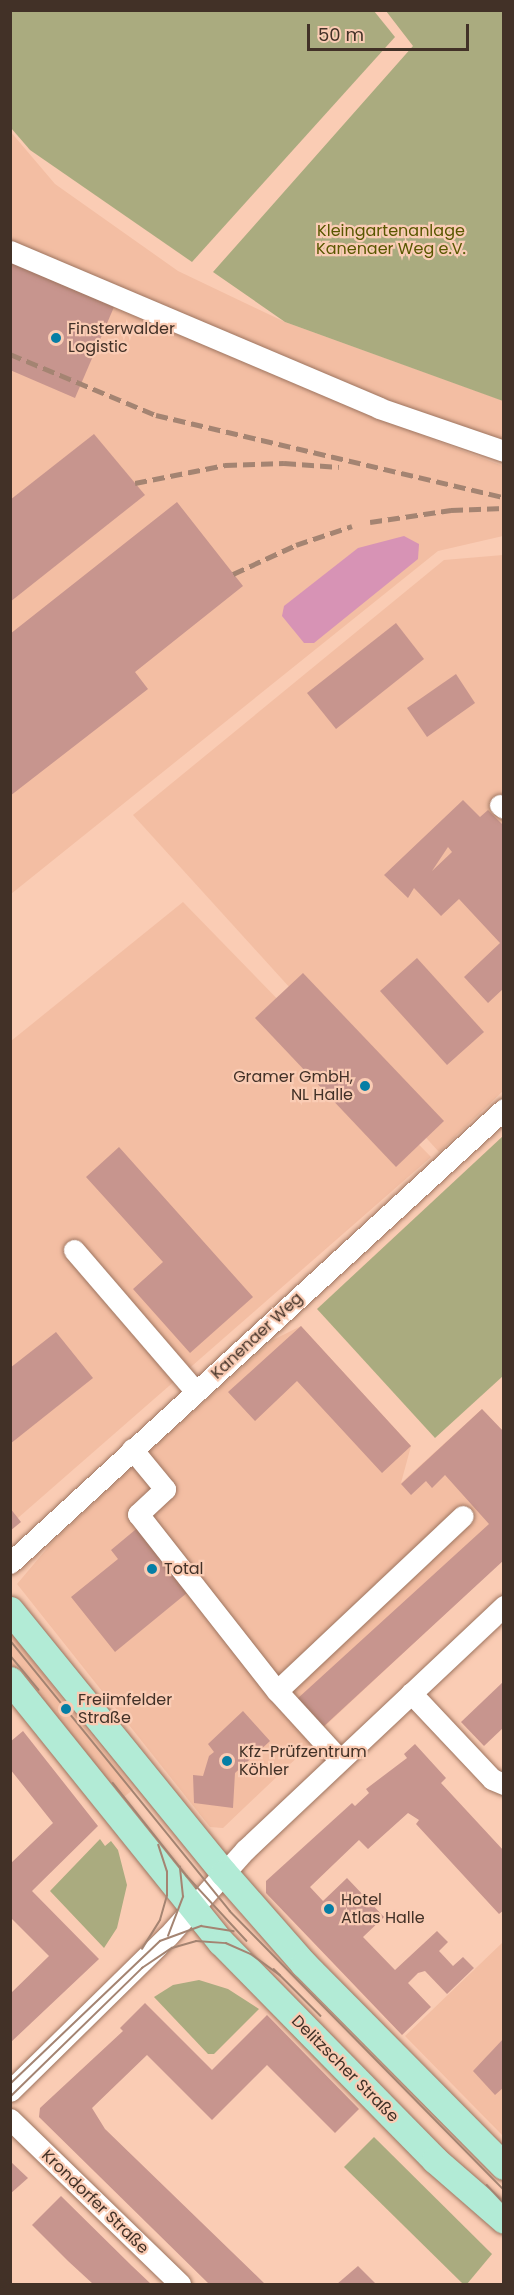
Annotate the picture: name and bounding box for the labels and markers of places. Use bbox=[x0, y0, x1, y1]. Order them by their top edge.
place label: Finsterwalder Logistic bbox=[68, 319, 175, 357]
marker: Finsterwalder Logistic bbox=[49, 331, 63, 345]
place label: Gramer GmbH, NL Halle bbox=[233, 1067, 353, 1105]
marker: Gramer GmbH, NL Halle bbox=[358, 1079, 372, 1093]
place label: Total bbox=[164, 1559, 203, 1579]
marker: Total bbox=[145, 1562, 159, 1576]
place label: Freiimfelder Straße bbox=[78, 1690, 172, 1728]
marker: Freiimfelder Straße bbox=[59, 1702, 73, 1716]
place label: Kfz-Prüfzentrum Köhler bbox=[239, 1742, 367, 1780]
marker: Kfz-Prüfzentrum Köhler bbox=[220, 1754, 234, 1768]
place label: Hotel Atlas Halle bbox=[341, 1890, 425, 1928]
marker: Hotel Atlas Halle bbox=[322, 1902, 336, 1916]

